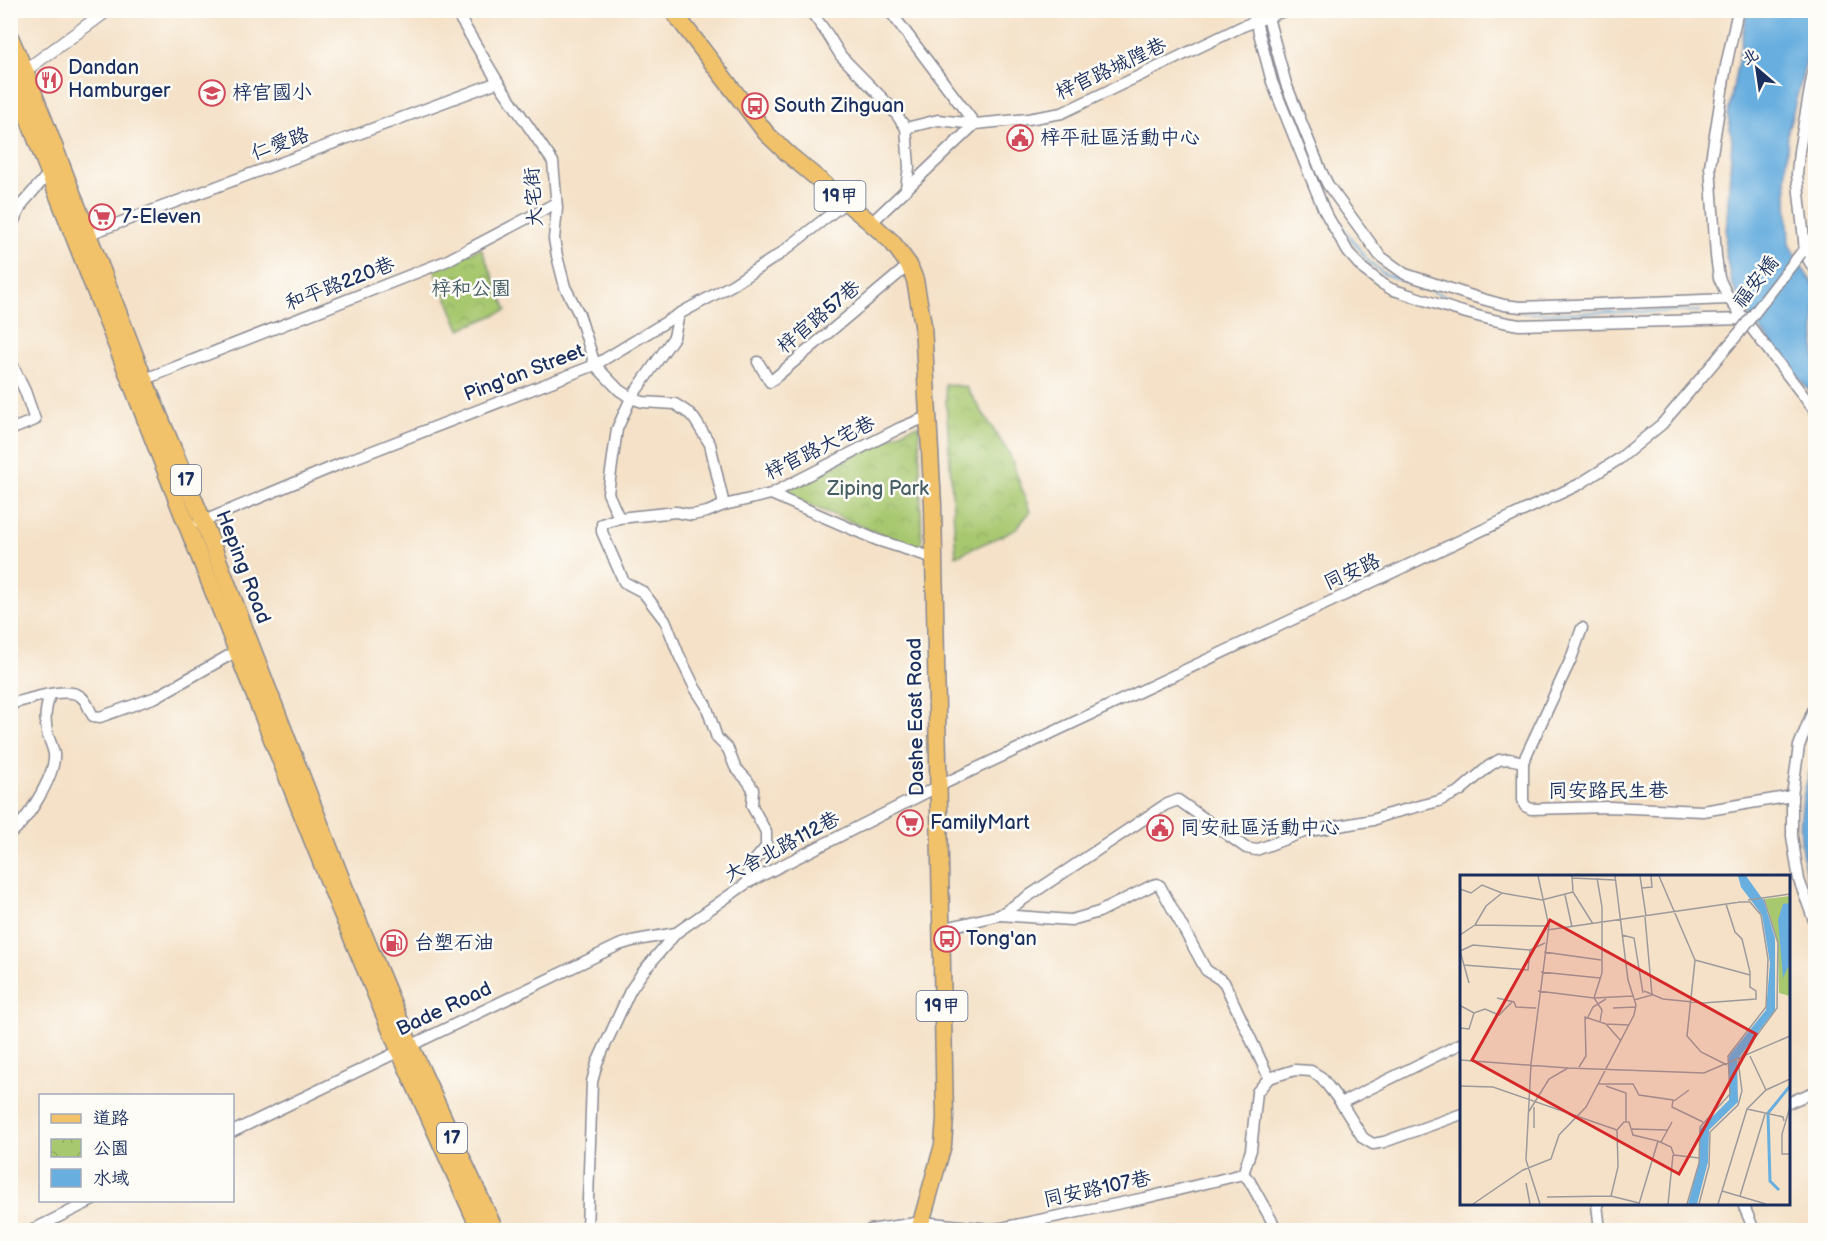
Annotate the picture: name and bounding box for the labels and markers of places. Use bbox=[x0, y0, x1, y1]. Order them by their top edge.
place label: Dandan Hamburger bbox=[68, 56, 171, 103]
restaurant icon: Dandan Hamburger bbox=[34, 65, 64, 95]
school or university icon: 梓官國小 bbox=[197, 78, 227, 108]
place label: 梓官國小 bbox=[232, 81, 312, 105]
bus stop icon: South Zihguan bbox=[740, 91, 770, 121]
place label: South Zihguan bbox=[774, 94, 904, 118]
public building icon: 梓平社區活動中心 bbox=[1005, 123, 1035, 153]
place label: 梓平社區活動中心 bbox=[1040, 126, 1200, 150]
supermarket icon: 7-Eleven bbox=[87, 202, 117, 232]
place label: 7-Eleven bbox=[122, 205, 201, 229]
supermarket icon: FamilyMart bbox=[895, 808, 925, 838]
place label: FamilyMart bbox=[930, 811, 1030, 835]
public building icon: 同安社區活動中心 bbox=[1145, 813, 1175, 843]
place label: 同安社區活動中心 bbox=[1180, 816, 1340, 840]
bus stop icon: Tong'an bbox=[932, 924, 962, 954]
place label: Tong'an bbox=[966, 927, 1037, 951]
fuel station icon: 台塑石油 bbox=[379, 928, 409, 958]
place label: 台塑石油 bbox=[414, 931, 494, 955]

